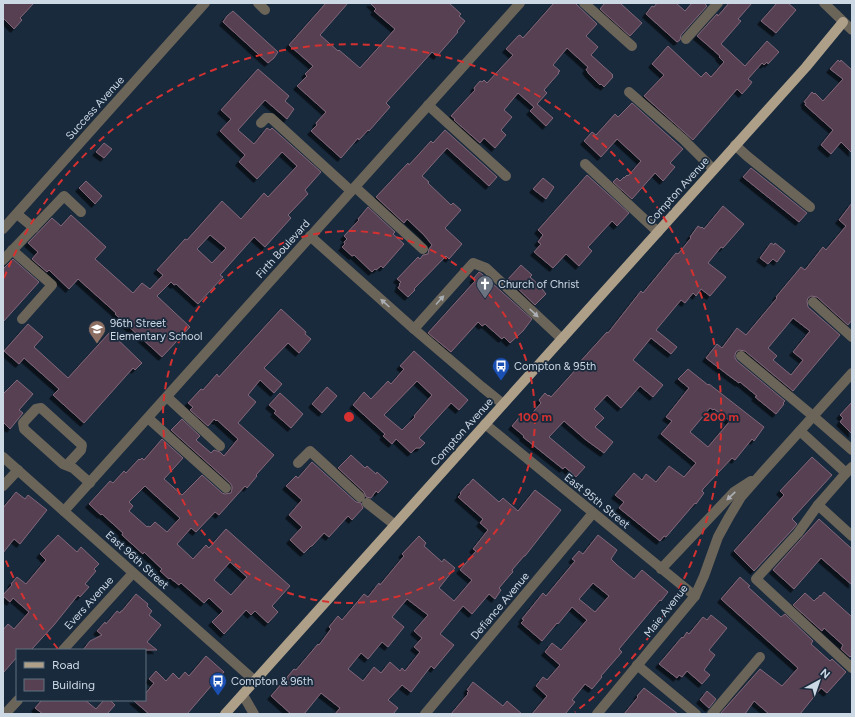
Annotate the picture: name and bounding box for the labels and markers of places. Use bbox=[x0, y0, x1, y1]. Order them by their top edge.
church icon: Church of Christ bbox=[475, 274, 495, 299]
place label: Church of Christ bbox=[498, 278, 580, 291]
place label: 96th Street Elementary School bbox=[110, 317, 202, 343]
school or university icon: 96th Street Elementary School bbox=[87, 319, 107, 344]
bus stop icon: Compton & 95th bbox=[491, 356, 511, 381]
place label: Compton & 95th bbox=[514, 360, 596, 373]
centre of rings bbox=[342, 410, 356, 424]
bus stop icon: Compton & 96th bbox=[208, 671, 228, 696]
place label: Compton & 96th bbox=[231, 675, 313, 688]

